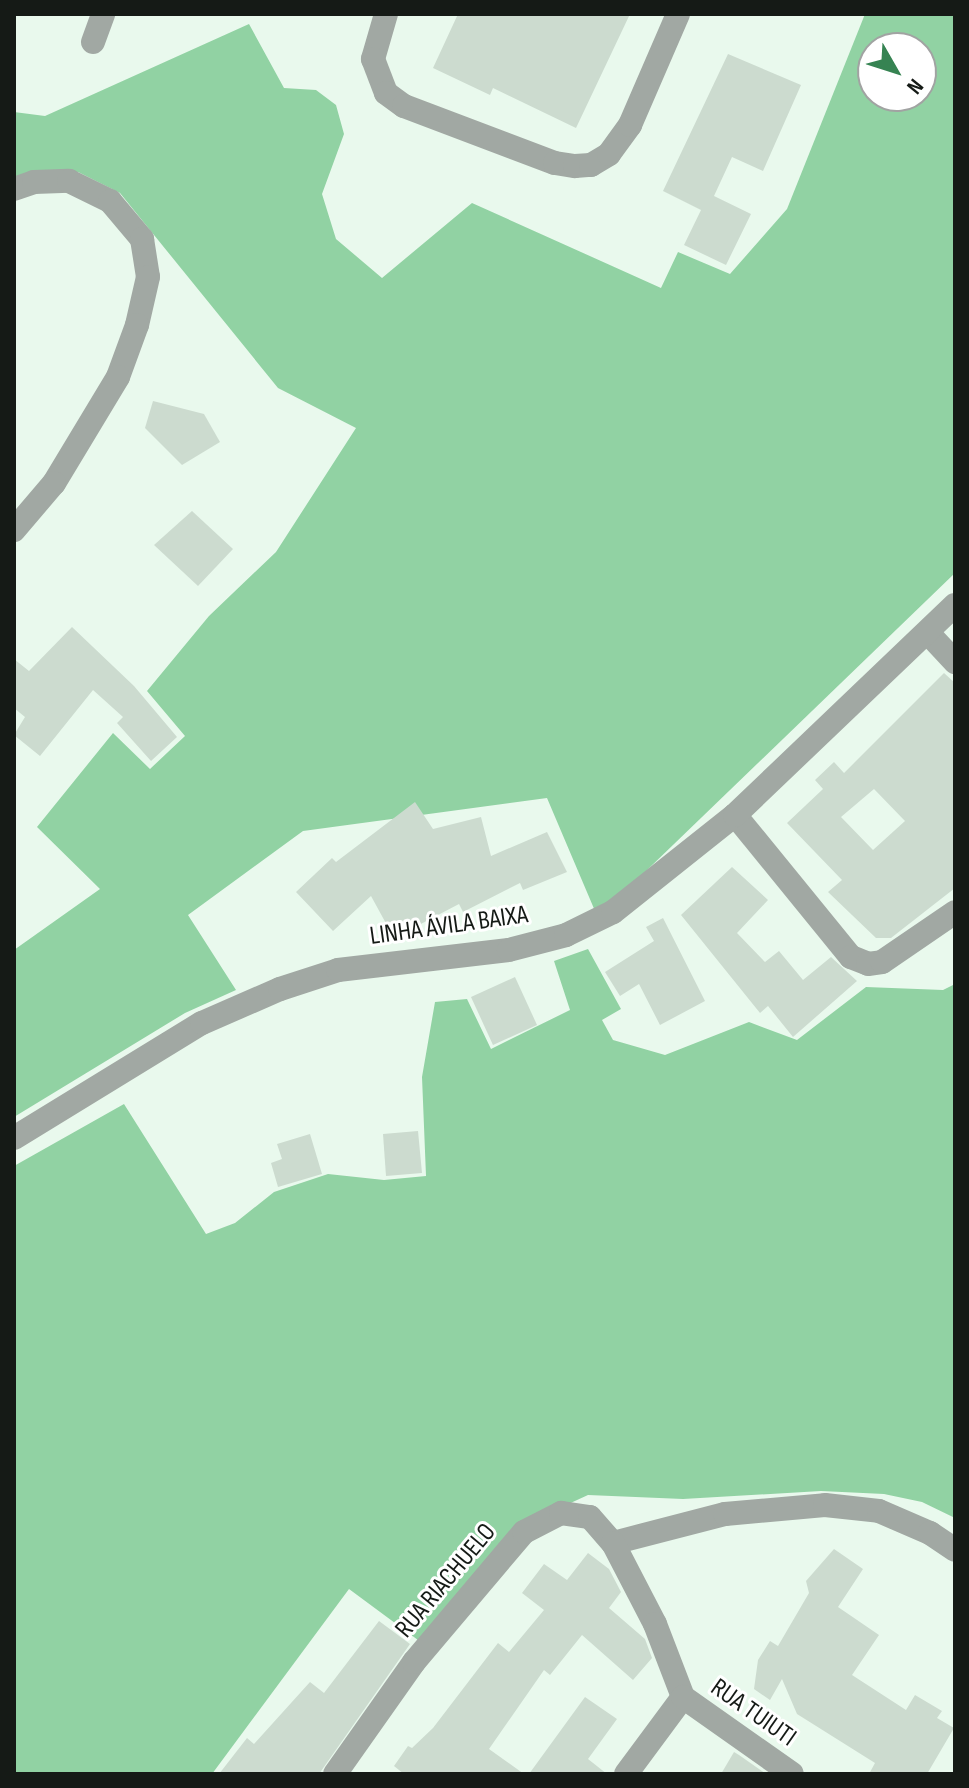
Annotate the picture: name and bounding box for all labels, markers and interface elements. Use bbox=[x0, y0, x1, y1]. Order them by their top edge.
north arrow bbox=[857, 32, 937, 112]
text: N bbox=[900, 73, 929, 99]
street label: LINHA ÁVILA BAIXA bbox=[368, 899, 530, 953]
street label: RUA RIACHUELO bbox=[389, 1518, 503, 1644]
street label: RUA TUIUTI bbox=[704, 1672, 802, 1754]

